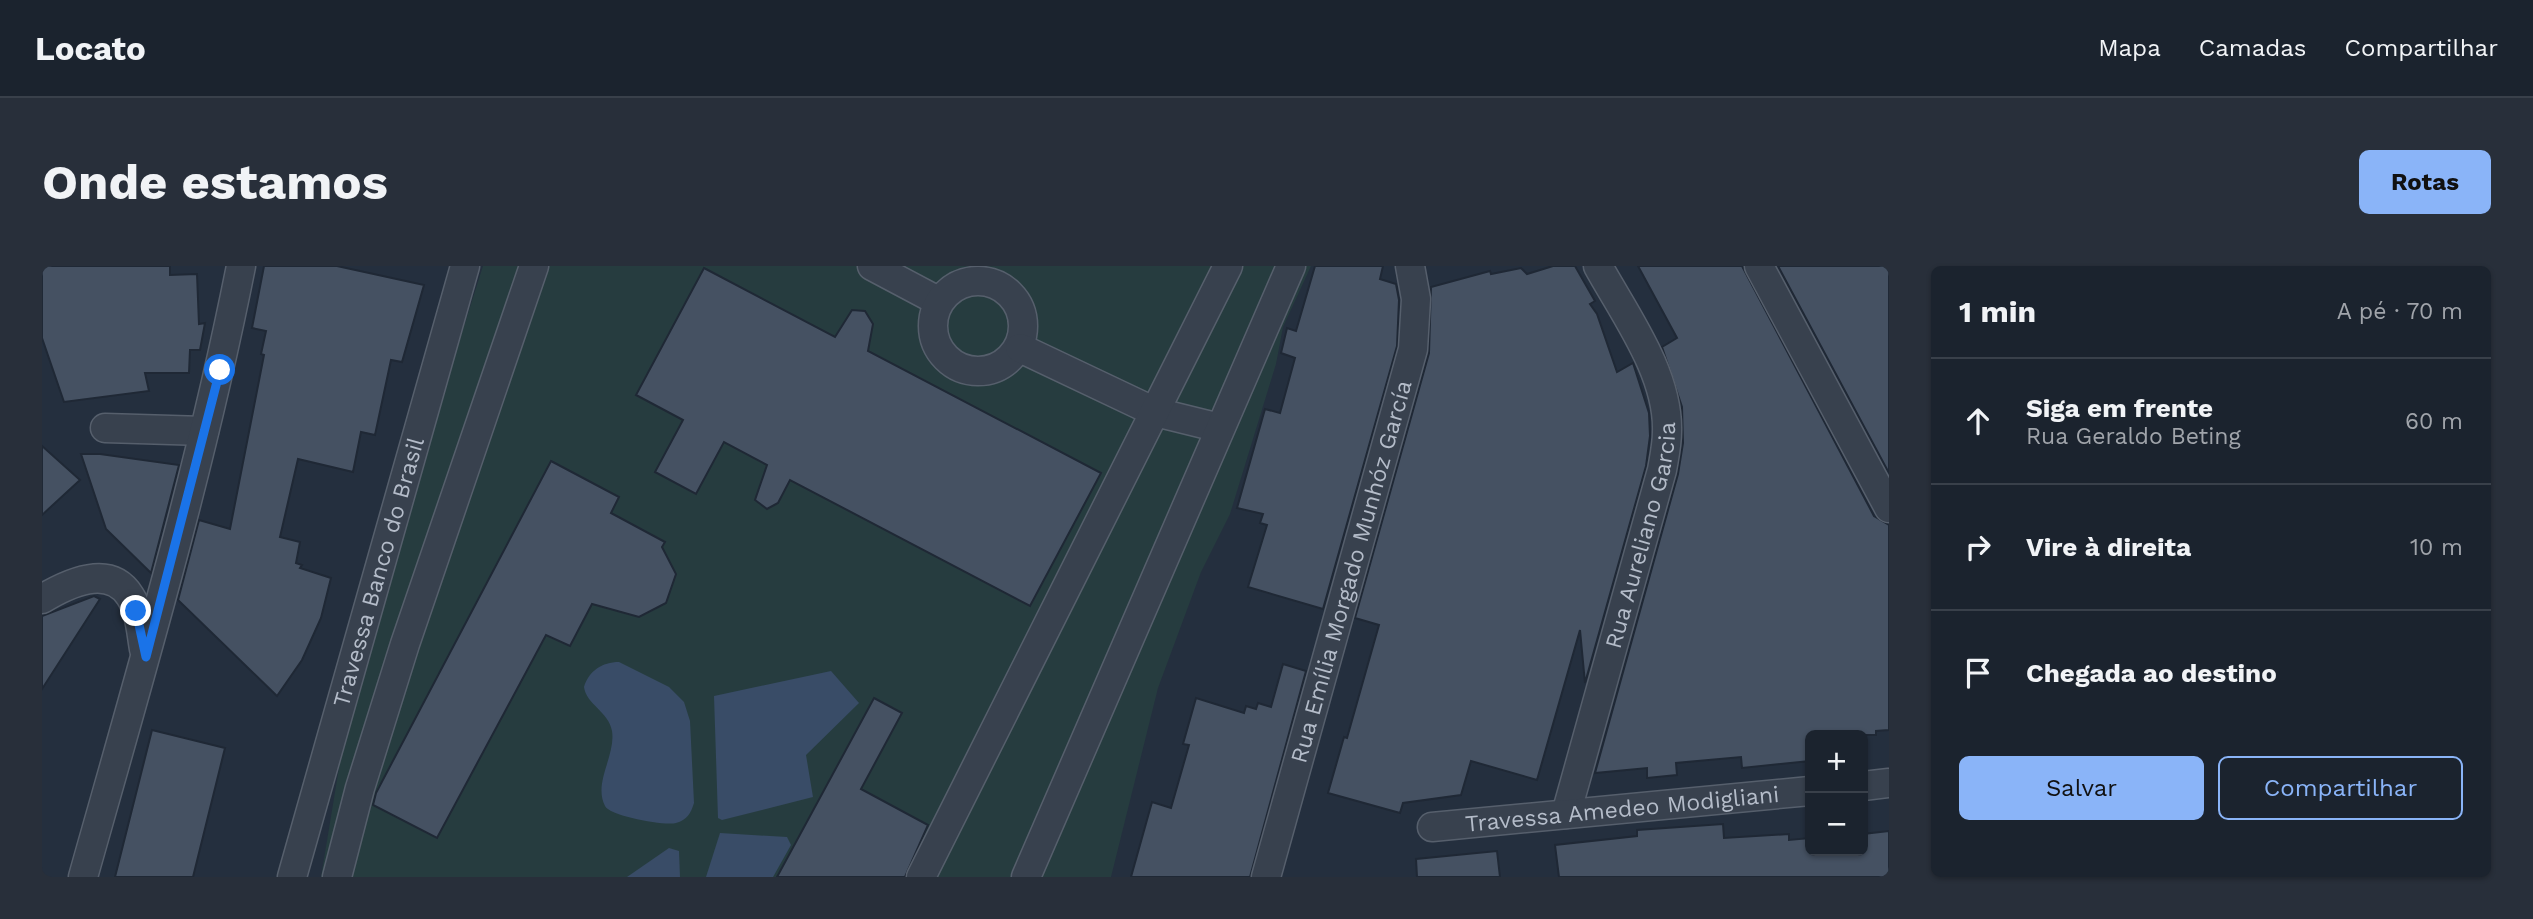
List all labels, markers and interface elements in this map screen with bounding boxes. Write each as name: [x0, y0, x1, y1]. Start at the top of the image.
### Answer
text: Locato: [35, 29, 146, 68]
text: Mapa: [2098, 34, 2161, 62]
text: Camadas: [2199, 34, 2307, 62]
text: Compartilhar: [2345, 34, 2498, 62]
button: Rotas: [2359, 150, 2491, 214]
text: Onde estamos: [42, 153, 388, 211]
text: 1 min: [1959, 294, 2036, 329]
text: A pé · 70 m: [2337, 298, 2463, 325]
route start: [204, 354, 235, 385]
street label: Rua Emília Morgado Munhóz García: [1285, 377, 1418, 766]
text: Siga em frente: [2026, 393, 2213, 423]
icon: ahead: [1959, 402, 1997, 440]
text: 60 m: [2405, 408, 2463, 435]
street label: Rua Aureliano Garcia: [1600, 422, 1681, 652]
text: Rua Geraldo Beting: [2026, 423, 2241, 450]
street label: Travessa Banco do Brasil: [328, 434, 430, 710]
icon: right: [1959, 528, 1997, 566]
text: Vire à direita: [2026, 532, 2191, 562]
text: 10 m: [2410, 534, 2463, 561]
route end: [120, 595, 151, 626]
icon: arrive: [1959, 654, 1997, 692]
text: Chegada ao destino: [2026, 658, 2277, 688]
map controls: [1805, 730, 1868, 856]
button: +: [1805, 730, 1868, 793]
button: Salvar: [1959, 756, 2204, 820]
button: Compartilhar: [2218, 756, 2463, 820]
street label: Travessa Amedeo Modigliani: [1464, 781, 1780, 838]
button: −: [1805, 793, 1868, 856]

